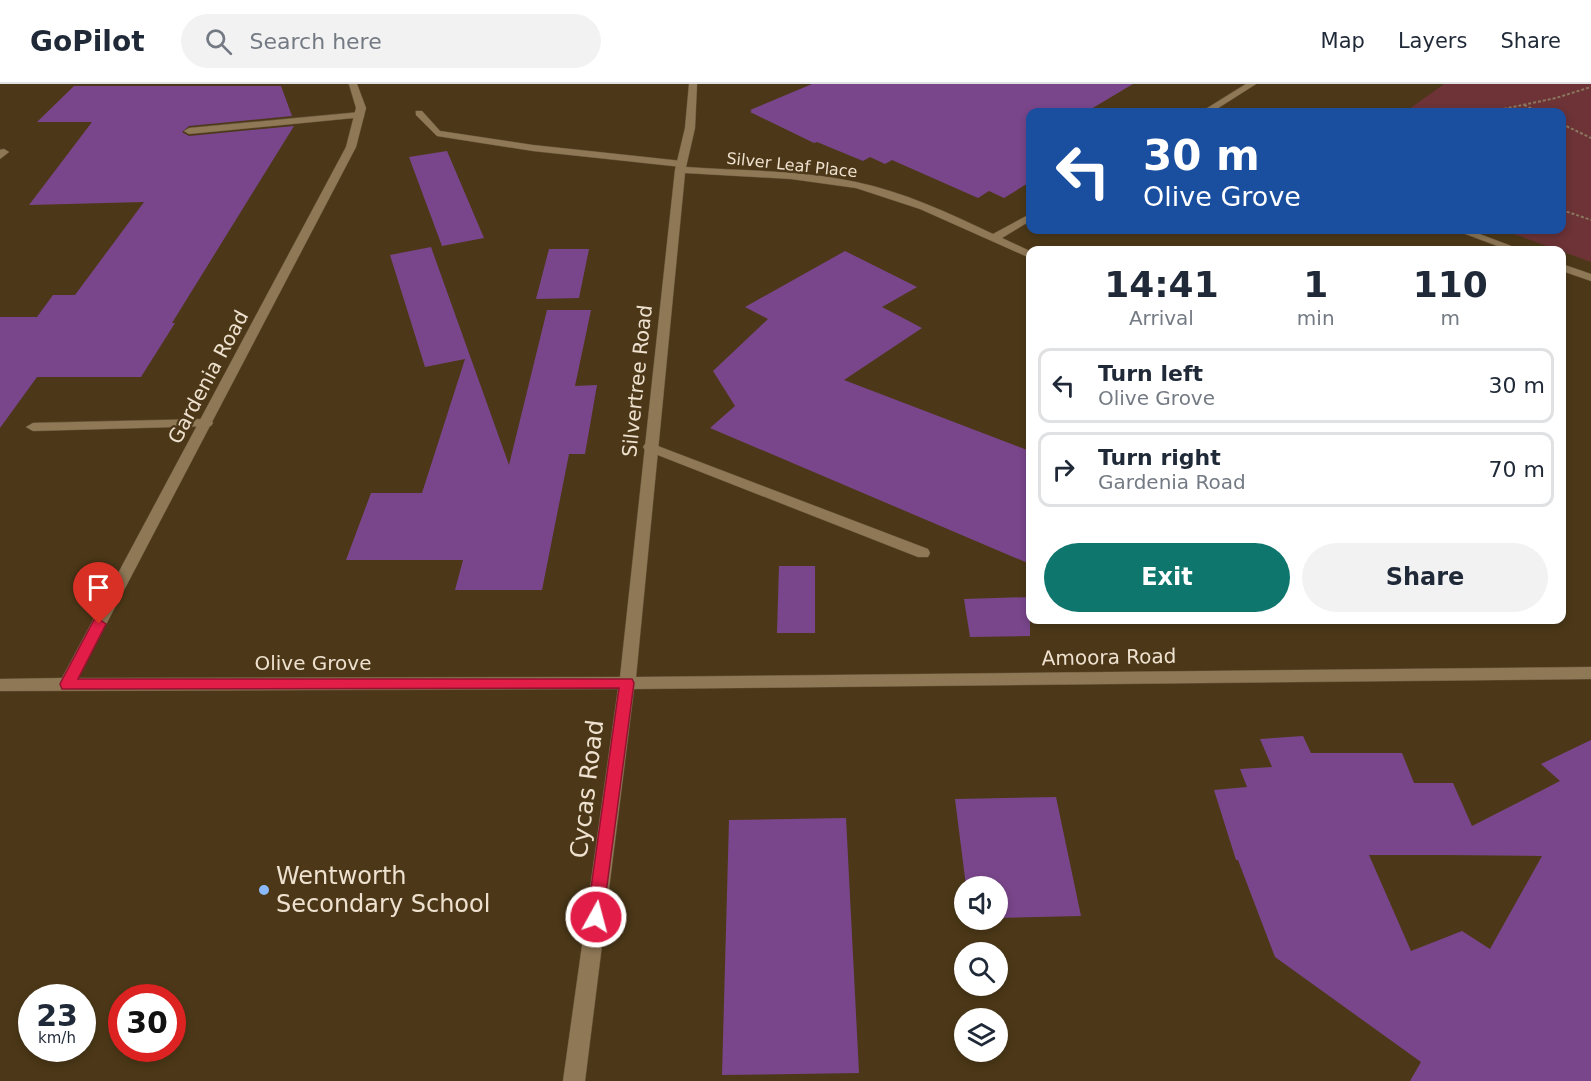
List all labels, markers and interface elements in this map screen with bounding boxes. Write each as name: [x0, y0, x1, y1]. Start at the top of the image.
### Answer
search box: [181, 14, 601, 68]
text: GoPilot: [30, 25, 145, 58]
icon: search: [202, 25, 235, 58]
text: Search here: [250, 29, 382, 54]
text: Map: [1321, 29, 1365, 53]
text: Layers: [1398, 29, 1467, 53]
text: Share: [1500, 29, 1561, 53]
text: 30 m: [1143, 131, 1260, 180]
icon: left: [1044, 132, 1122, 210]
street label: Silver Leaf Place: [726, 149, 858, 181]
text: Olive Grove: [1143, 181, 1301, 212]
text: 14:41: [1104, 264, 1219, 305]
text: 1: [1303, 264, 1328, 305]
text: 110: [1413, 264, 1488, 305]
street label: Silvertree Road: [617, 304, 657, 458]
street label: Gardenia Road: [163, 306, 253, 448]
text: Arrival: [1129, 306, 1194, 330]
text: min: [1297, 306, 1335, 330]
text: m: [1441, 306, 1460, 330]
text: Turn left: [1098, 361, 1203, 386]
icon: left: [1047, 369, 1080, 402]
text: 30 m: [1489, 373, 1545, 398]
text: Olive Grove: [1098, 386, 1215, 410]
text: Turn right: [1098, 445, 1221, 470]
icon: right: [1047, 453, 1080, 486]
text: 70 m: [1489, 457, 1545, 482]
text: Gardenia Road: [1098, 470, 1246, 494]
button: Exit: [1044, 543, 1290, 612]
button: Share: [1302, 543, 1548, 612]
pin: [73, 562, 124, 624]
icon: arrive: [82, 571, 115, 604]
street label: Amoora Road: [1041, 644, 1177, 670]
street label: Olive Grove: [254, 651, 372, 675]
street label: Cycas Road: [565, 718, 609, 860]
place label: Wentworth Secondary School: [276, 862, 490, 918]
map controls: [954, 876, 1008, 1062]
button: sound: [954, 876, 1008, 930]
marker: Wentworth Secondary School: [257, 883, 271, 897]
position arrow: [564, 885, 628, 949]
button: search: [954, 942, 1008, 996]
speed limit sign: 30: [108, 984, 186, 1062]
text: 23: [36, 998, 78, 1033]
button: layers: [954, 1008, 1008, 1062]
text: km/h: [38, 1029, 76, 1047]

